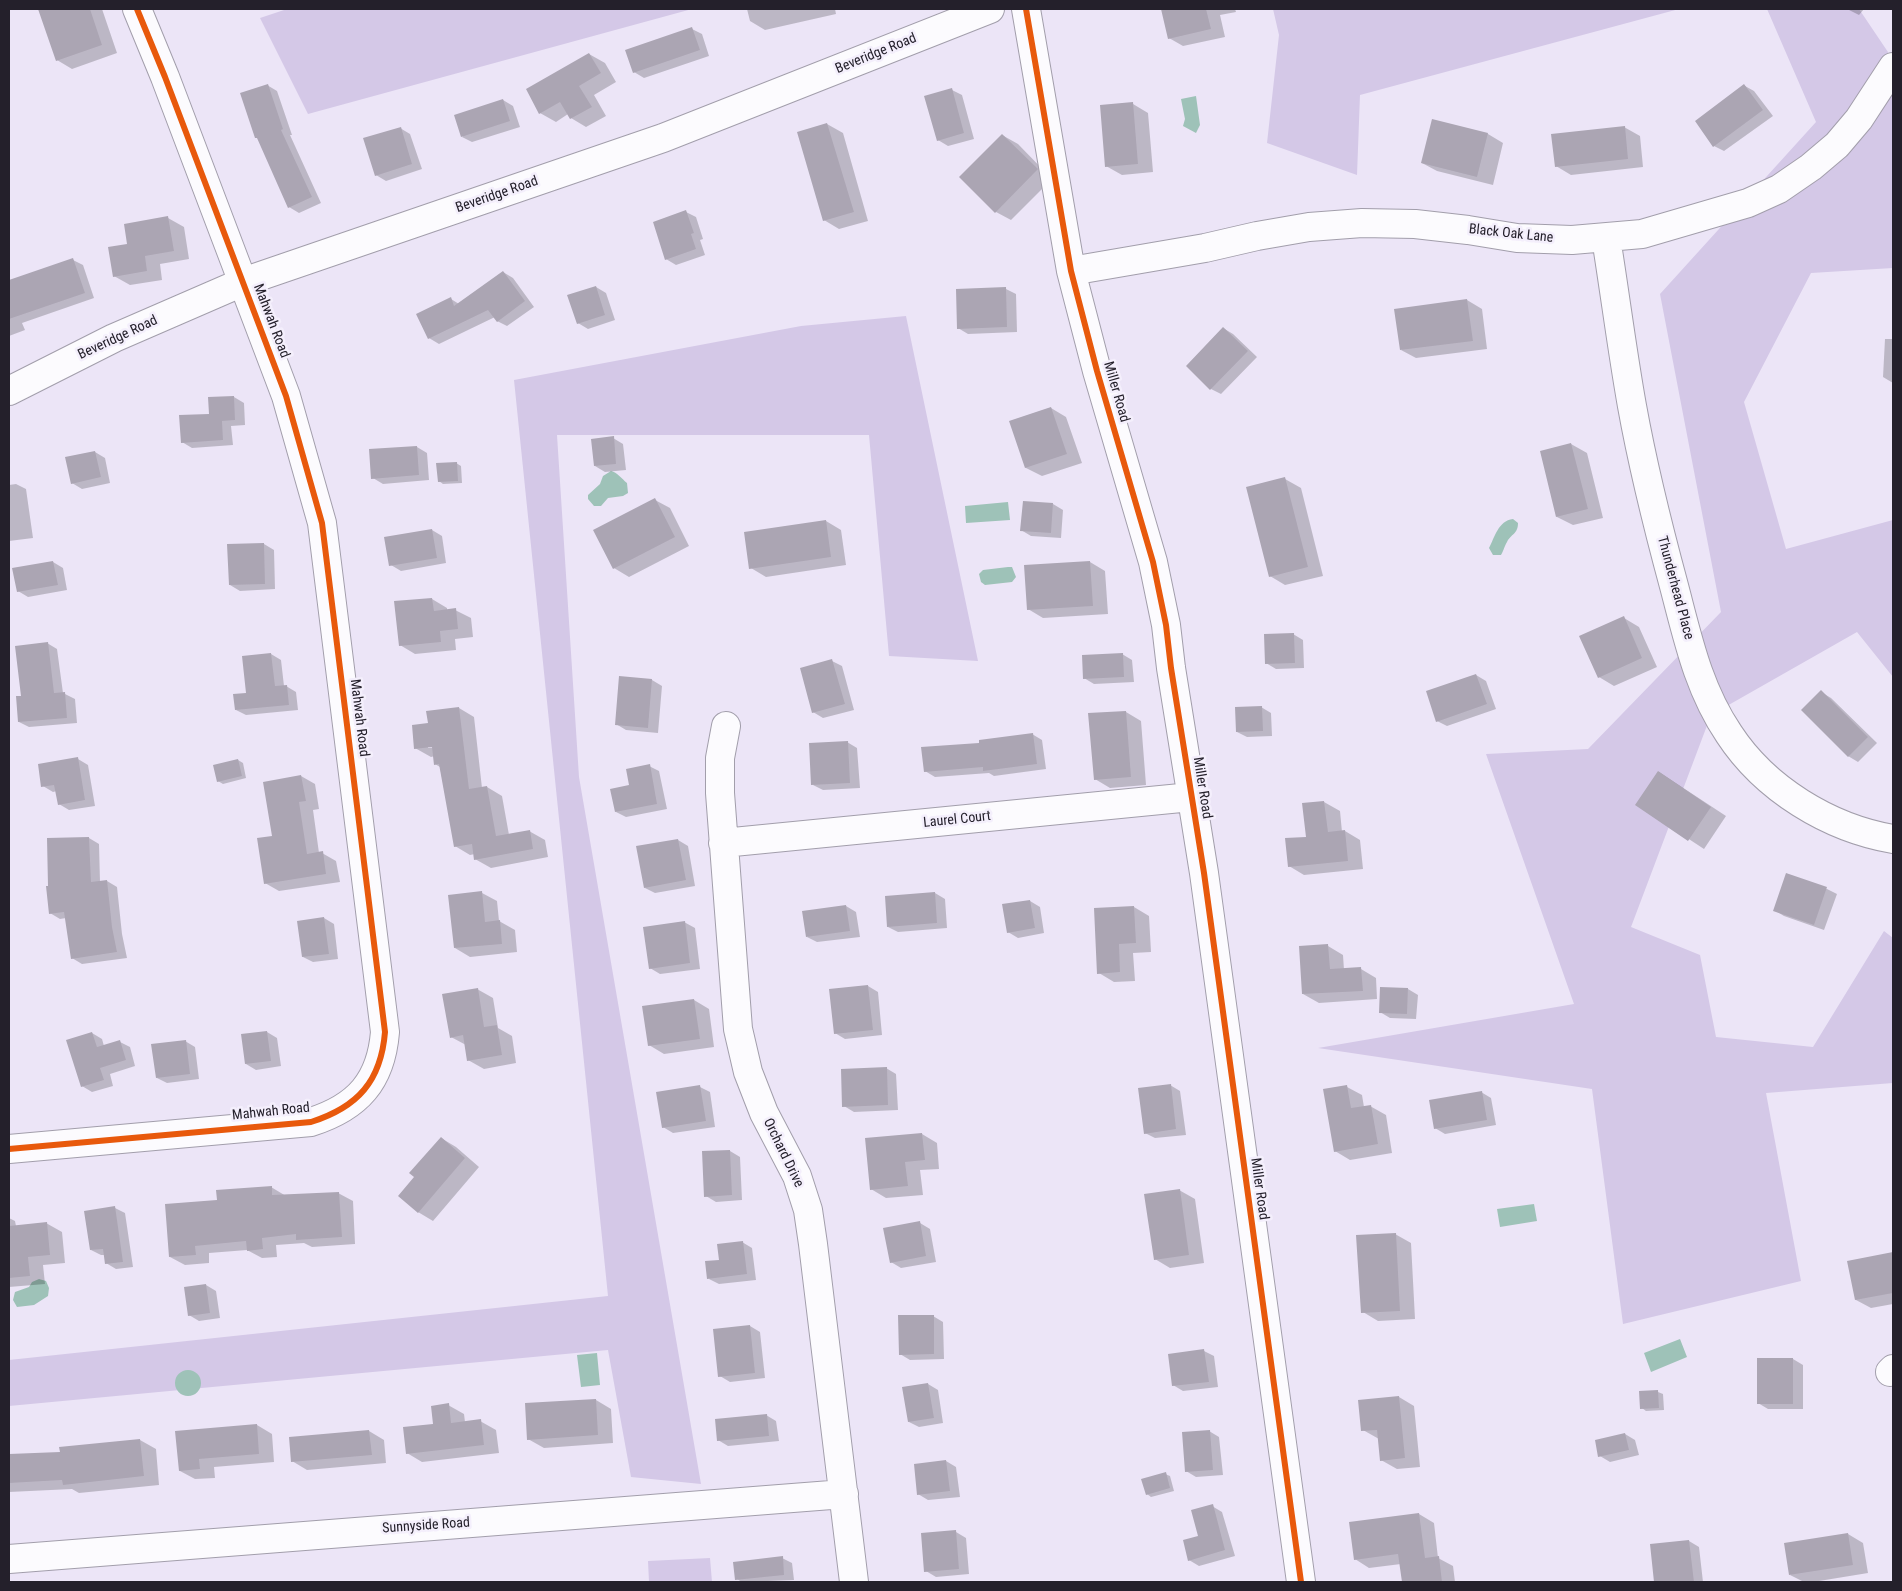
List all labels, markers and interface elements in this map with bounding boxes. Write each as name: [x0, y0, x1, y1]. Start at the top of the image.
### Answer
street label: Beveridge Road: [833, 30, 919, 78]
street label: Beveridge Road: [454, 173, 540, 217]
street label: Black Oak Lane: [1468, 221, 1554, 247]
street label: Mahwah Road: [249, 282, 293, 360]
street label: Beveridge Road: [76, 312, 160, 364]
street label: Miller Road: [1099, 360, 1133, 424]
street label: Thunderhead Place: [1653, 535, 1697, 641]
street label: Mahwah Road: [346, 678, 372, 758]
street label: Miller Road: [1189, 756, 1215, 820]
street label: Laurel Court: [922, 808, 992, 832]
street label: Mahwah Road: [231, 1100, 311, 1124]
street label: Orchard Drive: [759, 1116, 807, 1190]
street label: Miller Road: [1246, 1157, 1272, 1221]
street label: Sunnyside Road: [382, 1515, 470, 1537]

